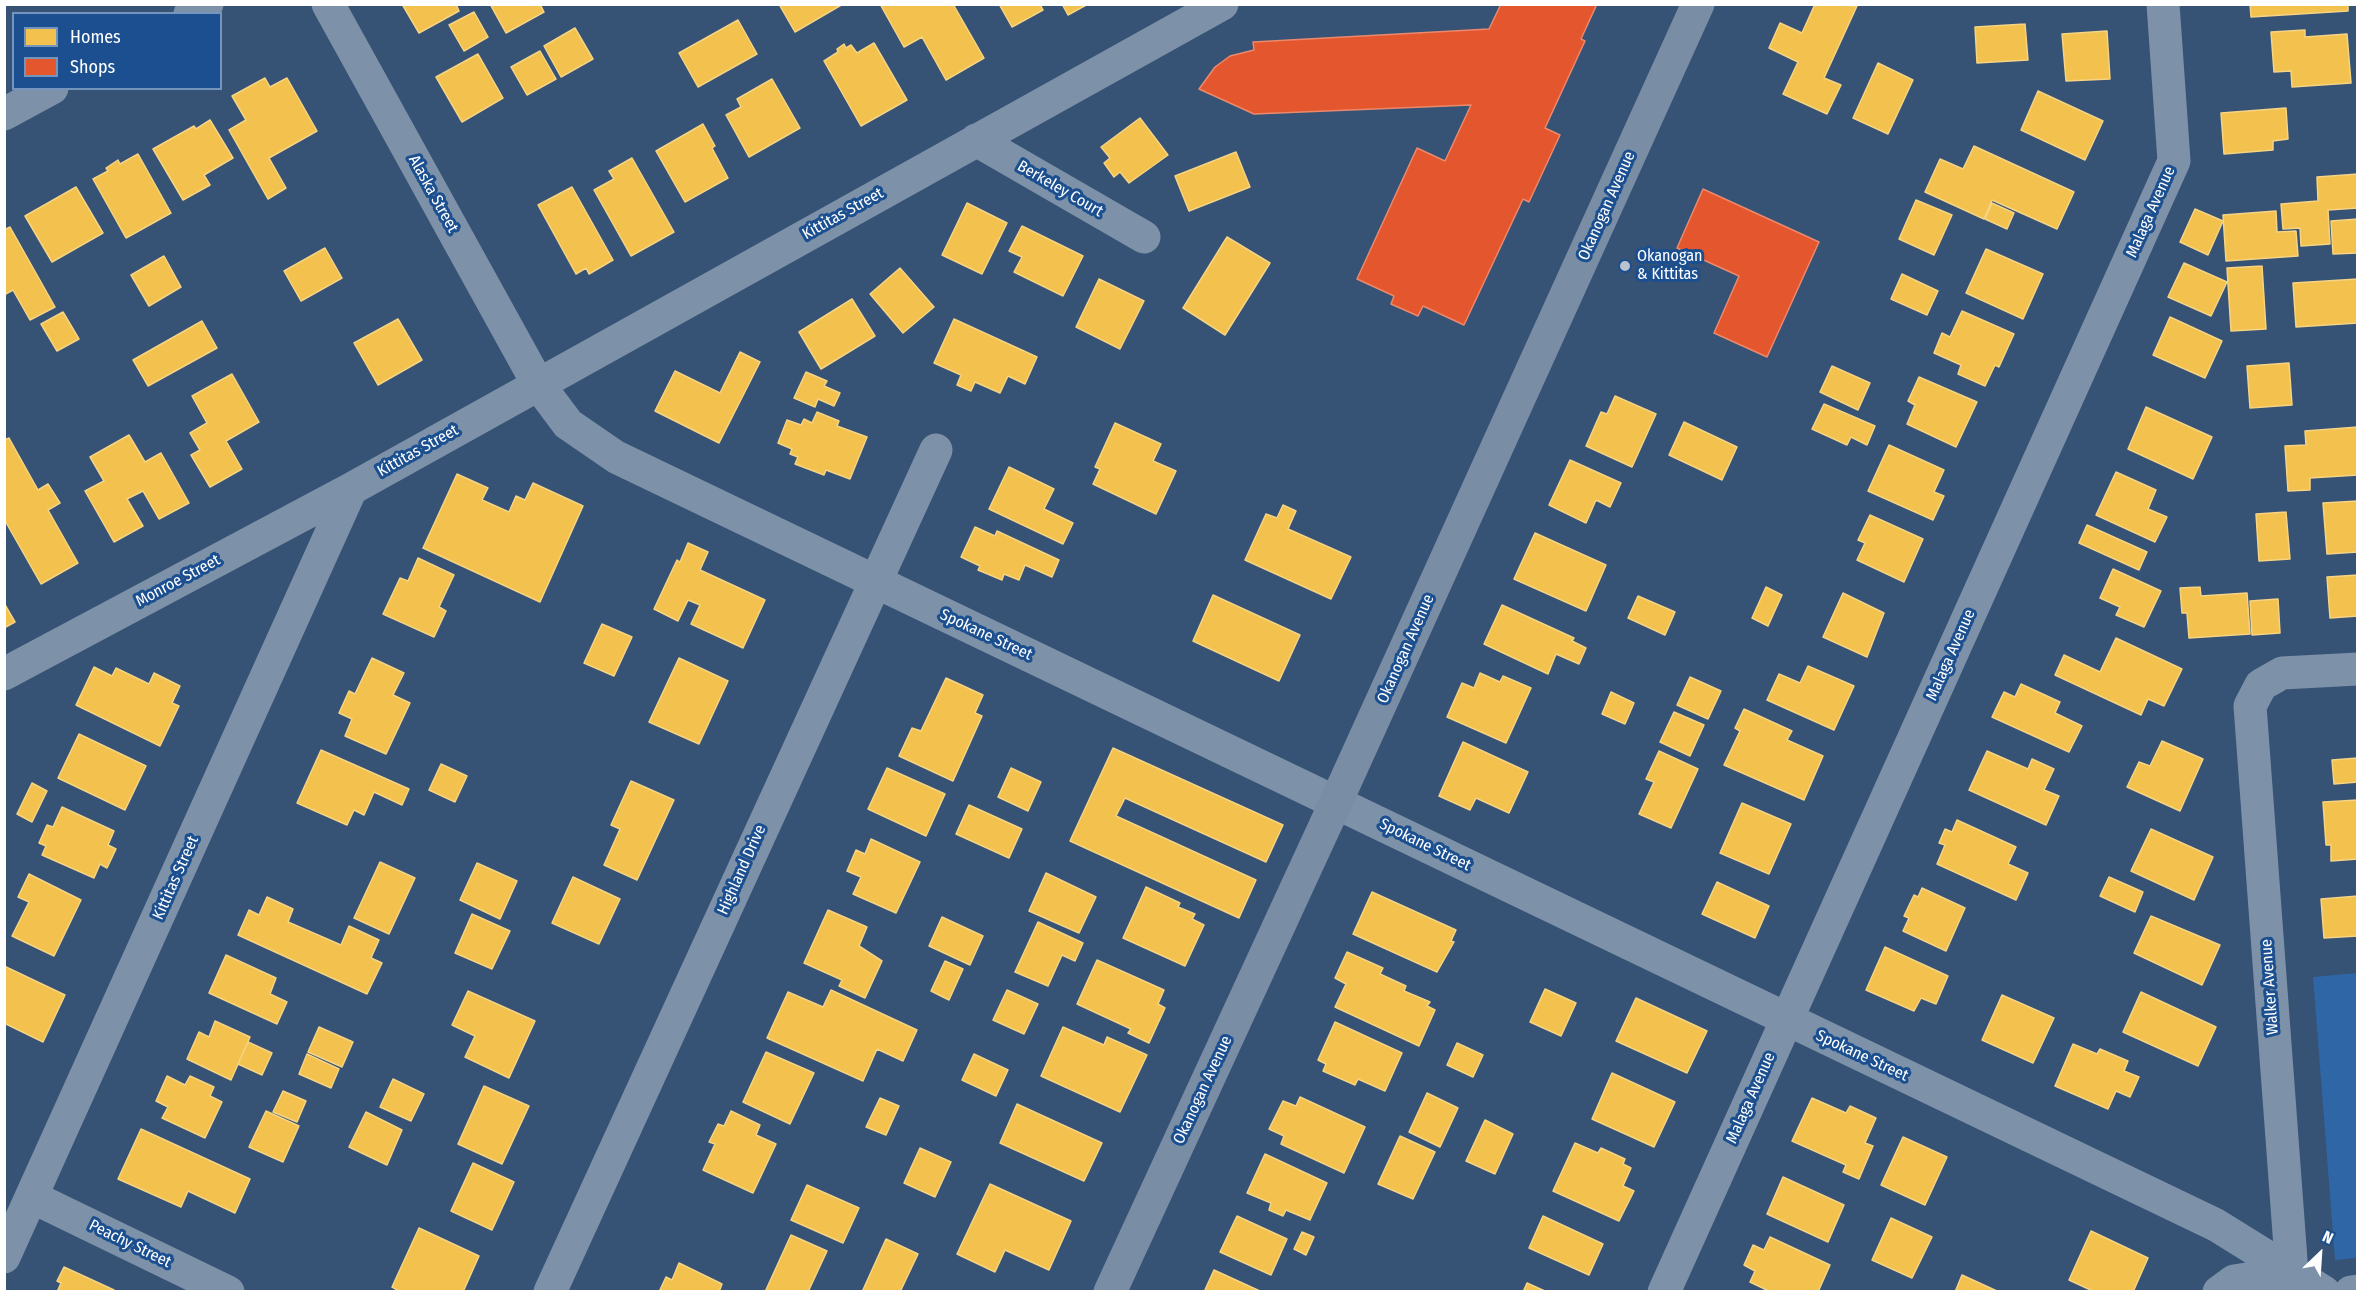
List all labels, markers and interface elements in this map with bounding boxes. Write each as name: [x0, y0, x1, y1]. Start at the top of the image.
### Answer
legend: [12, 12, 222, 90]
text: Homes: [70, 26, 121, 48]
text: Shops: [70, 56, 115, 78]
street label: Okanogan Avenue: [1574, 149, 1640, 263]
street label: Alaska Street: [404, 152, 462, 236]
street label: Berkeley Court: [1014, 157, 1106, 221]
street label: Malaga Avenue: [2122, 163, 2180, 261]
street label: Kittitas Street: [799, 184, 887, 244]
place label: Okanogan & Kittitas: [1637, 247, 1702, 285]
marker: Okanogan & Kittitas: [1618, 259, 1632, 273]
street label: Kittitas Street: [374, 421, 462, 481]
street label: Monroe Street: [133, 551, 223, 611]
street label: Okanogan Avenue: [1373, 592, 1439, 706]
street label: Spokane Street: [937, 605, 1035, 665]
street label: Malaga Avenue: [1922, 606, 1980, 704]
street label: Spokane Street: [1376, 815, 1474, 875]
street label: Highland Drive: [714, 822, 770, 918]
street label: Kittitas Street: [149, 833, 203, 923]
street label: Walker Avenue: [2257, 938, 2283, 1036]
street label: Spokane Street: [1813, 1026, 1911, 1086]
street label: Okanogan Avenue: [1170, 1033, 1236, 1147]
street label: Malaga Avenue: [1722, 1049, 1780, 1147]
street label: Peachy Street: [86, 1216, 174, 1272]
north arrow: [2290, 1224, 2350, 1284]
text: N: [2319, 1227, 2336, 1248]

